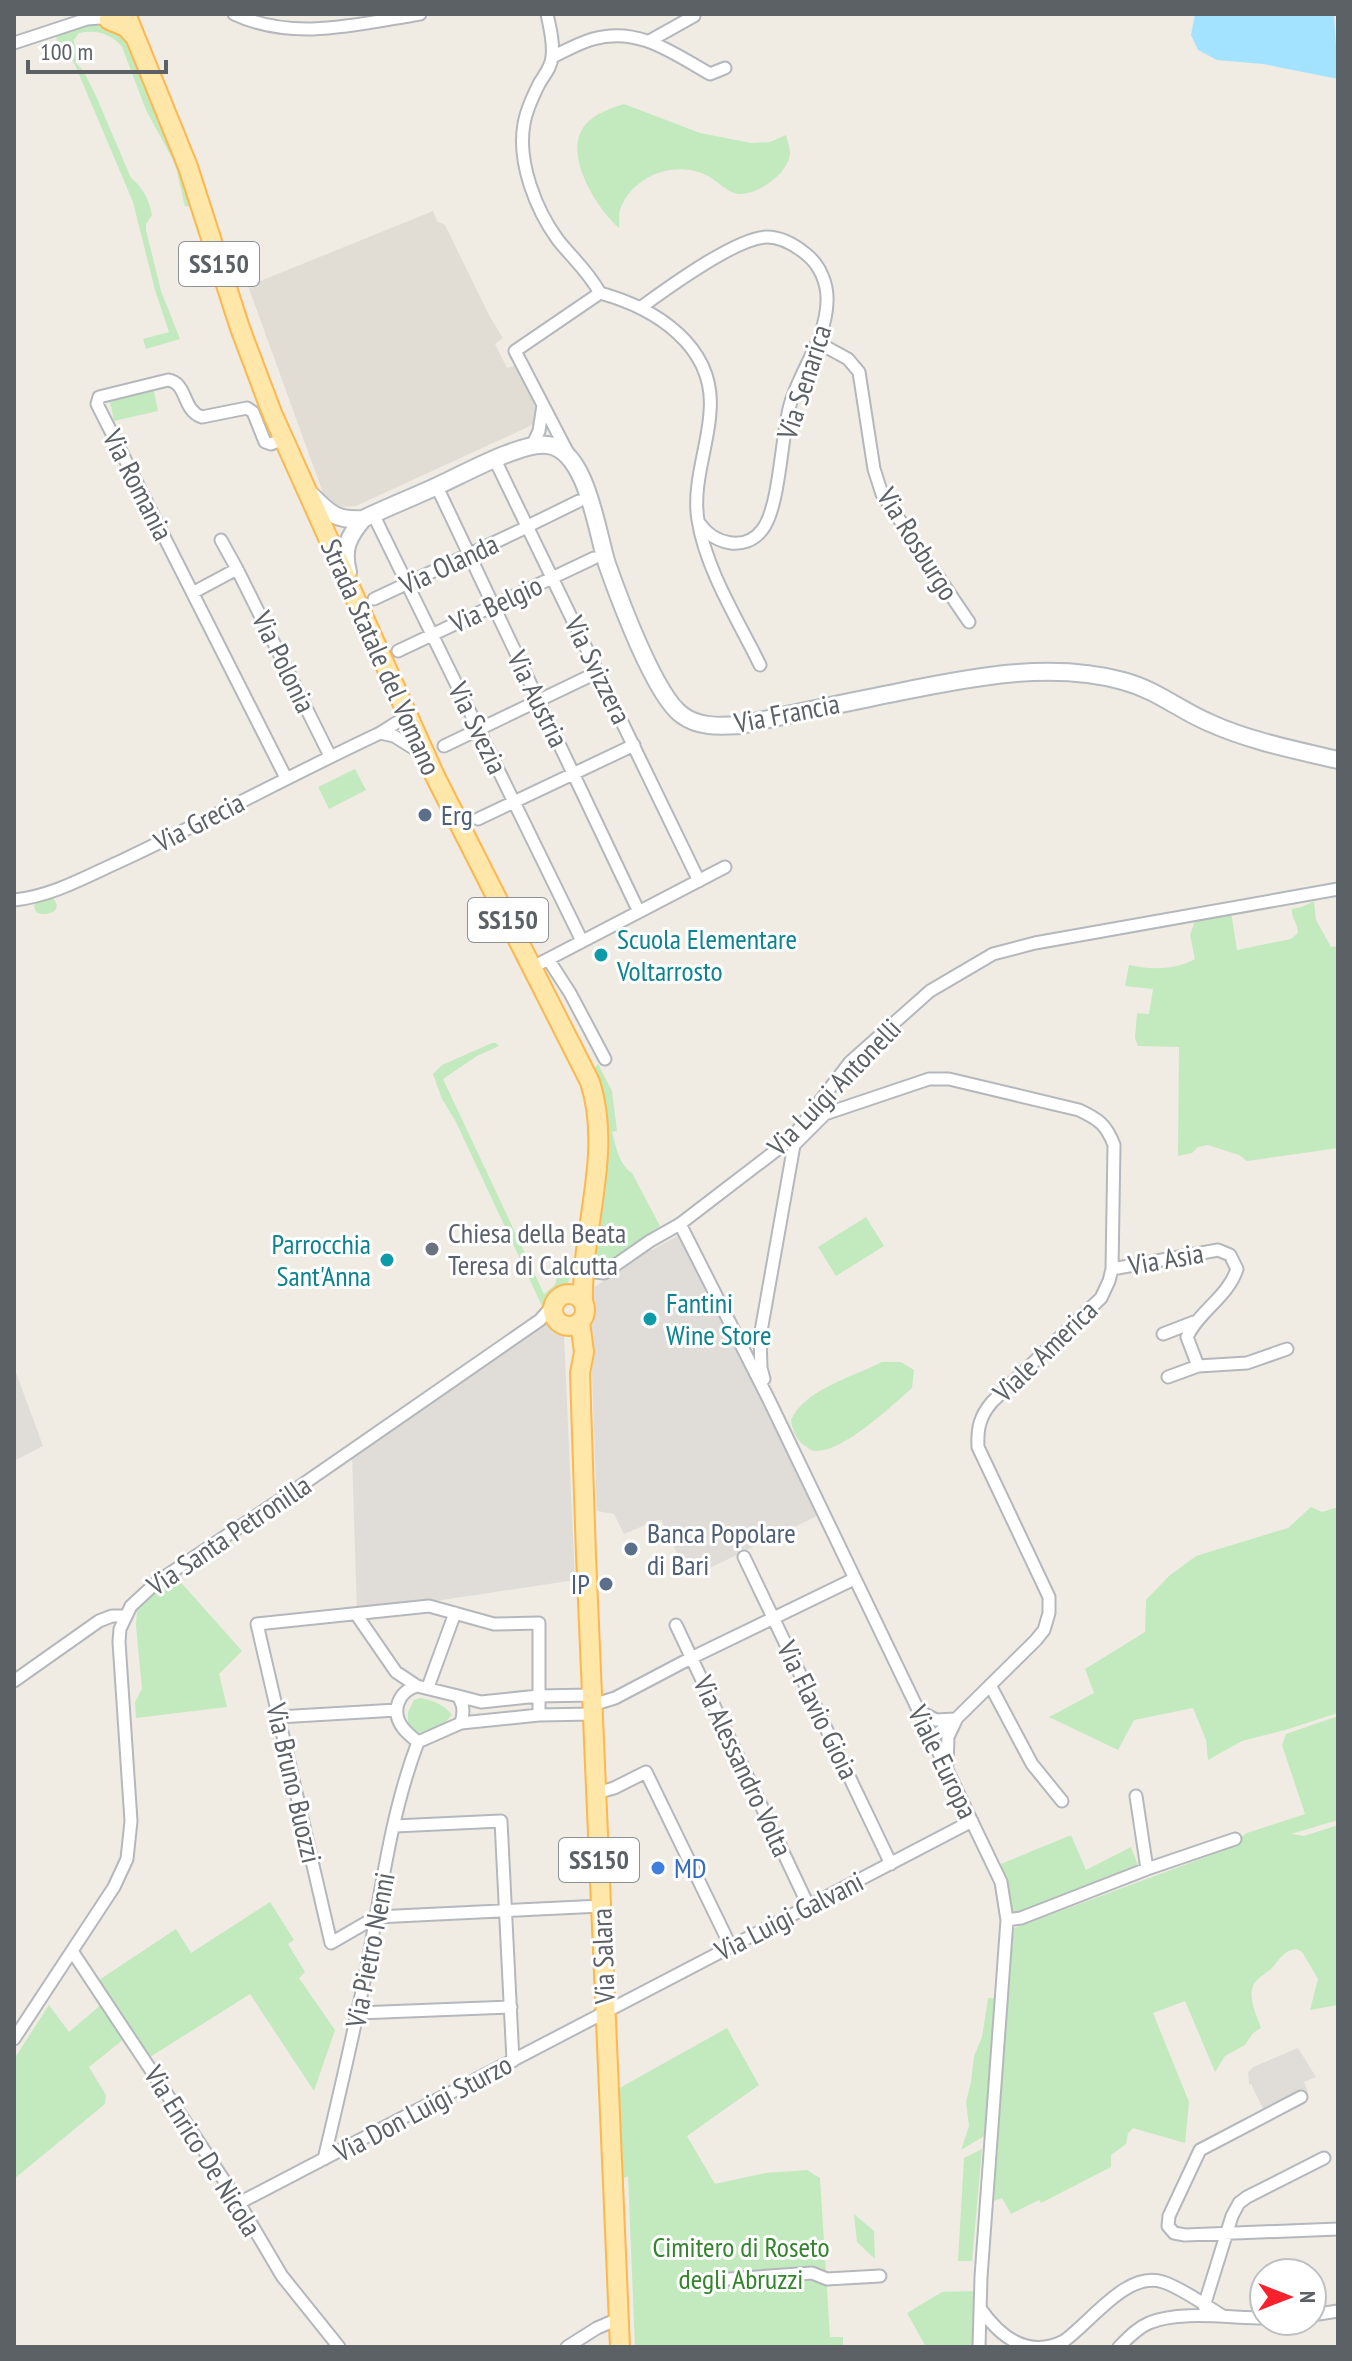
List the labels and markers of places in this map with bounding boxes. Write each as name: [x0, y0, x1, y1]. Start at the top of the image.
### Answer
place label: Erg: [441, 796, 473, 833]
marker: Erg: [416, 806, 434, 824]
place label: Scuola Elementare Voltarrosto: [616, 920, 797, 989]
marker: Scuola Elementare Voltarrosto: [592, 946, 610, 964]
place label: Chiesa della Beata Teresa di Calcutta: [448, 1214, 626, 1283]
place label: Parrocchia Sant'Anna: [271, 1225, 371, 1294]
marker: Chiesa della Beata Teresa di Calcutta: [423, 1240, 441, 1258]
marker: Parrocchia Sant'Anna: [378, 1251, 396, 1269]
place label: Fantini Wine Store: [666, 1284, 771, 1353]
marker: Fantini Wine Store: [641, 1310, 659, 1328]
place label: Banca Popolare di Bari: [647, 1514, 796, 1583]
marker: Banca Popolare di Bari: [622, 1540, 640, 1558]
place label: IP: [571, 1565, 590, 1602]
marker: IP: [597, 1575, 615, 1593]
place label: MD: [674, 1849, 707, 1886]
marker: MD: [649, 1859, 667, 1877]

